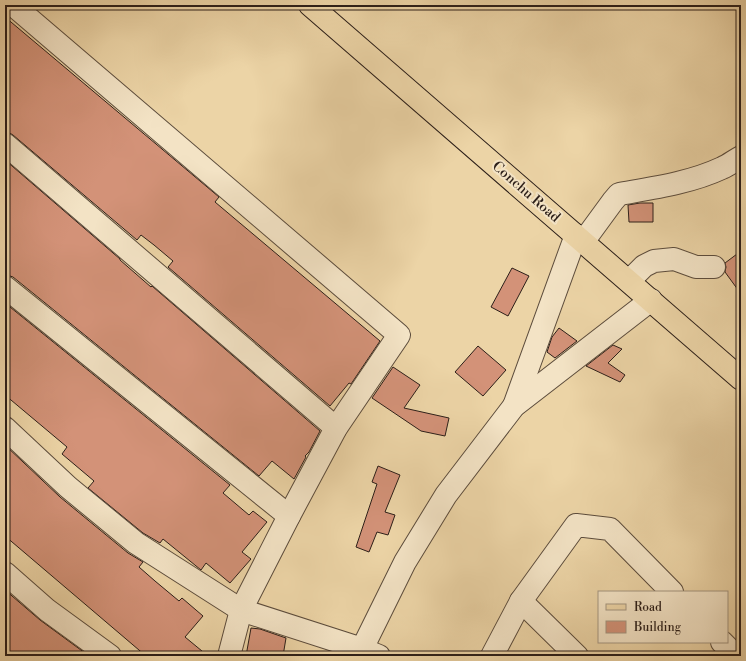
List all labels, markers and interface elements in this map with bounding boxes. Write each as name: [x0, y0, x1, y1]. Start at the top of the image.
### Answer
street label: Conchu Road: [488, 157, 564, 227]
legend: [598, 591, 728, 643]
text: Road: [634, 600, 662, 615]
text: Building: [633, 620, 682, 635]

